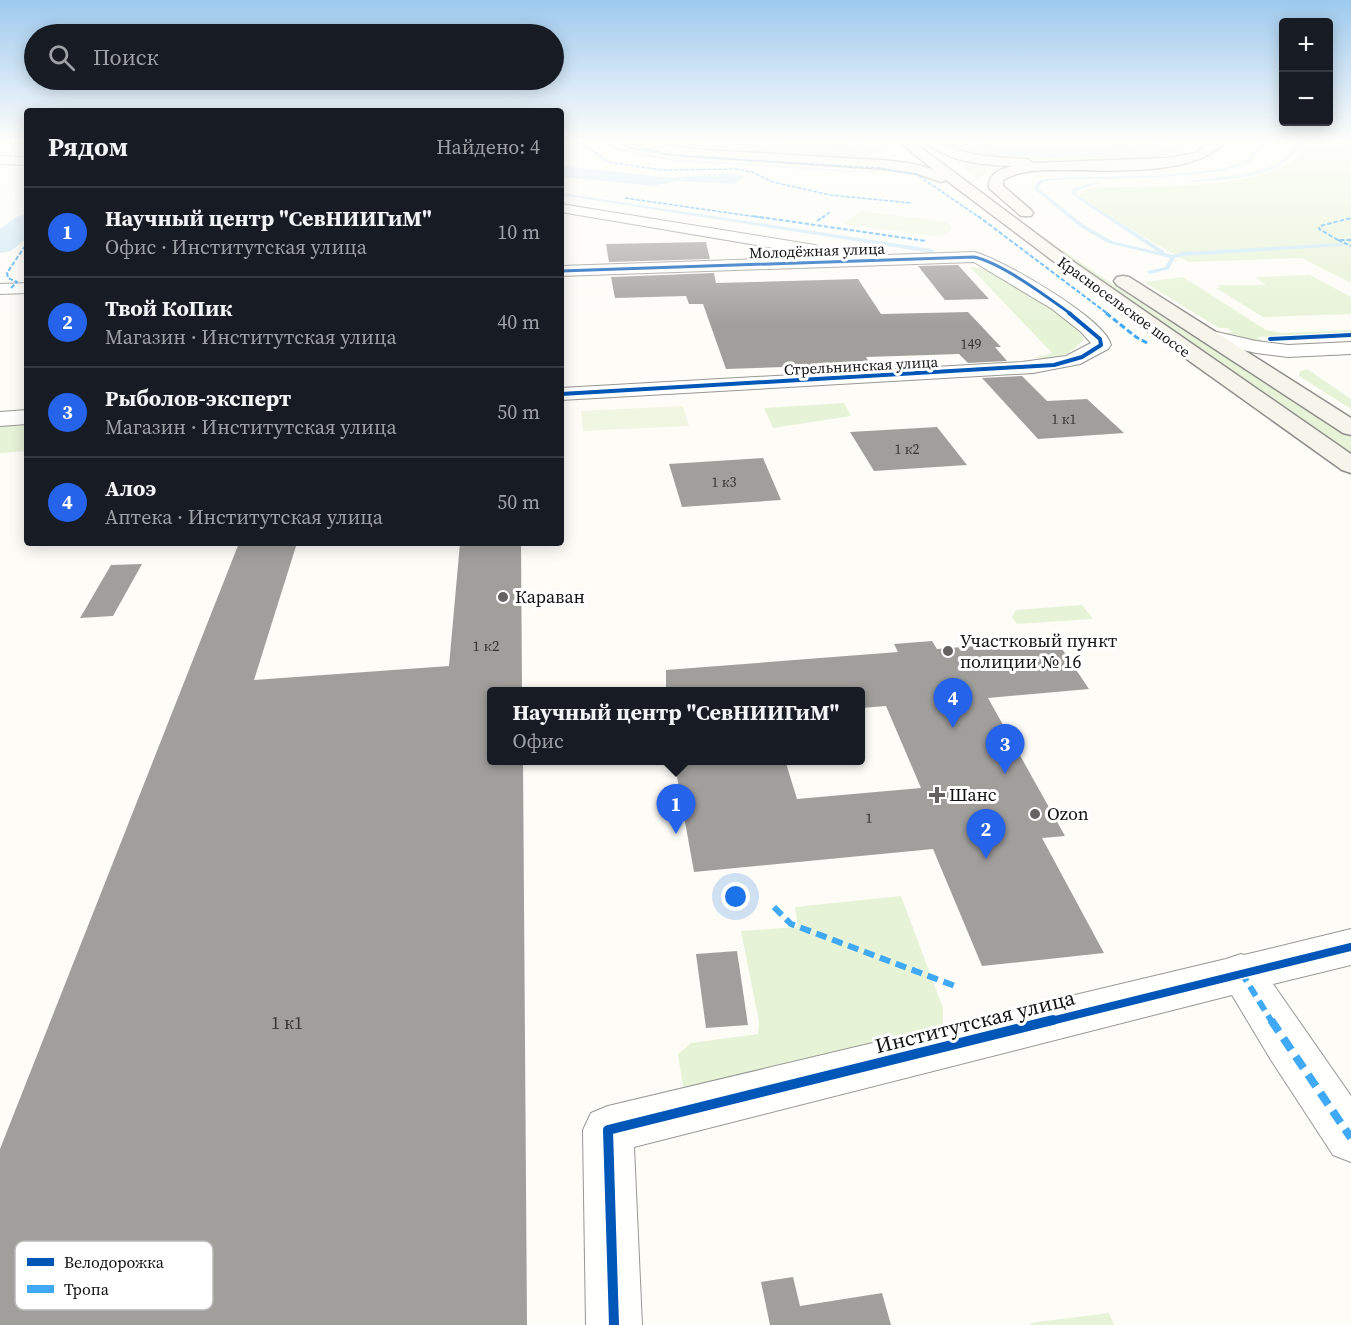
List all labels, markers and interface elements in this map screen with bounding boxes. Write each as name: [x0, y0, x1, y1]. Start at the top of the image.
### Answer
map controls: [1279, 18, 1333, 126]
button: +: [1279, 18, 1333, 72]
search box: [24, 24, 564, 90]
icon: search: [45, 41, 78, 74]
text: Поиск: [93, 42, 159, 72]
button: −: [1279, 72, 1333, 126]
text: Рядом: [48, 129, 128, 165]
text: Найдено: 4: [436, 133, 540, 161]
text: Научный центр "СевНИИГиМ": [105, 203, 432, 233]
text: 1: [62, 218, 73, 246]
text: 10 m: [497, 218, 540, 246]
text: Офис · Институтская улица: [105, 233, 367, 261]
street label: Молодёжная улица: [749, 238, 886, 263]
street label: Красносельское шоссе: [1054, 251, 1195, 362]
text: Твой КоПик: [105, 293, 232, 323]
text: 2: [62, 308, 73, 336]
text: 40 m: [497, 308, 540, 336]
text: Магазин · Институтская улица: [105, 323, 397, 351]
house number: 149: [961, 334, 982, 354]
street label: Стрельнинская улица: [783, 351, 939, 380]
text: Рыболов-эксперт: [105, 383, 291, 413]
text: 3: [62, 398, 73, 426]
text: 50 m: [497, 398, 540, 426]
house number: 1 к1: [1051, 409, 1077, 429]
text: Магазин · Институтская улица: [105, 413, 397, 441]
house number: 1 к2: [894, 439, 920, 459]
house number: 1 к3: [711, 472, 737, 492]
text: Алоэ: [105, 473, 156, 503]
text: 4: [62, 488, 73, 516]
text: 50 m: [497, 488, 540, 516]
text: Аптека · Институтская улица: [105, 503, 383, 531]
place label: Караван: [515, 584, 585, 609]
marker: Караван: [496, 590, 510, 604]
place label: Участковый пункт полиции № 16: [960, 628, 1118, 674]
house number: 1 к2: [473, 635, 499, 656]
marker: Участковый пункт полиции № 16: [941, 644, 955, 658]
pin: 4: [934, 678, 972, 728]
popup: [487, 687, 865, 765]
text: Научный центр "СевНИИГиМ": [513, 697, 839, 727]
pin: 3: [986, 724, 1024, 774]
text: Офис: [513, 727, 564, 755]
place label: Шанс: [949, 782, 997, 807]
pin: 1: [656, 784, 696, 834]
marker: Шанс: [930, 788, 944, 802]
place label: Ozon: [1047, 801, 1089, 826]
house number: 1: [865, 807, 873, 828]
marker: Ozon: [1028, 807, 1042, 821]
pin: 2: [966, 810, 1006, 859]
your location: [721, 882, 750, 911]
street label: Институтская улица: [872, 983, 1078, 1060]
house number: 1 к1: [271, 1010, 303, 1035]
legend: [15, 1241, 213, 1310]
text: Велодорожка: [64, 1251, 165, 1273]
text: Тропа: [64, 1278, 110, 1300]

